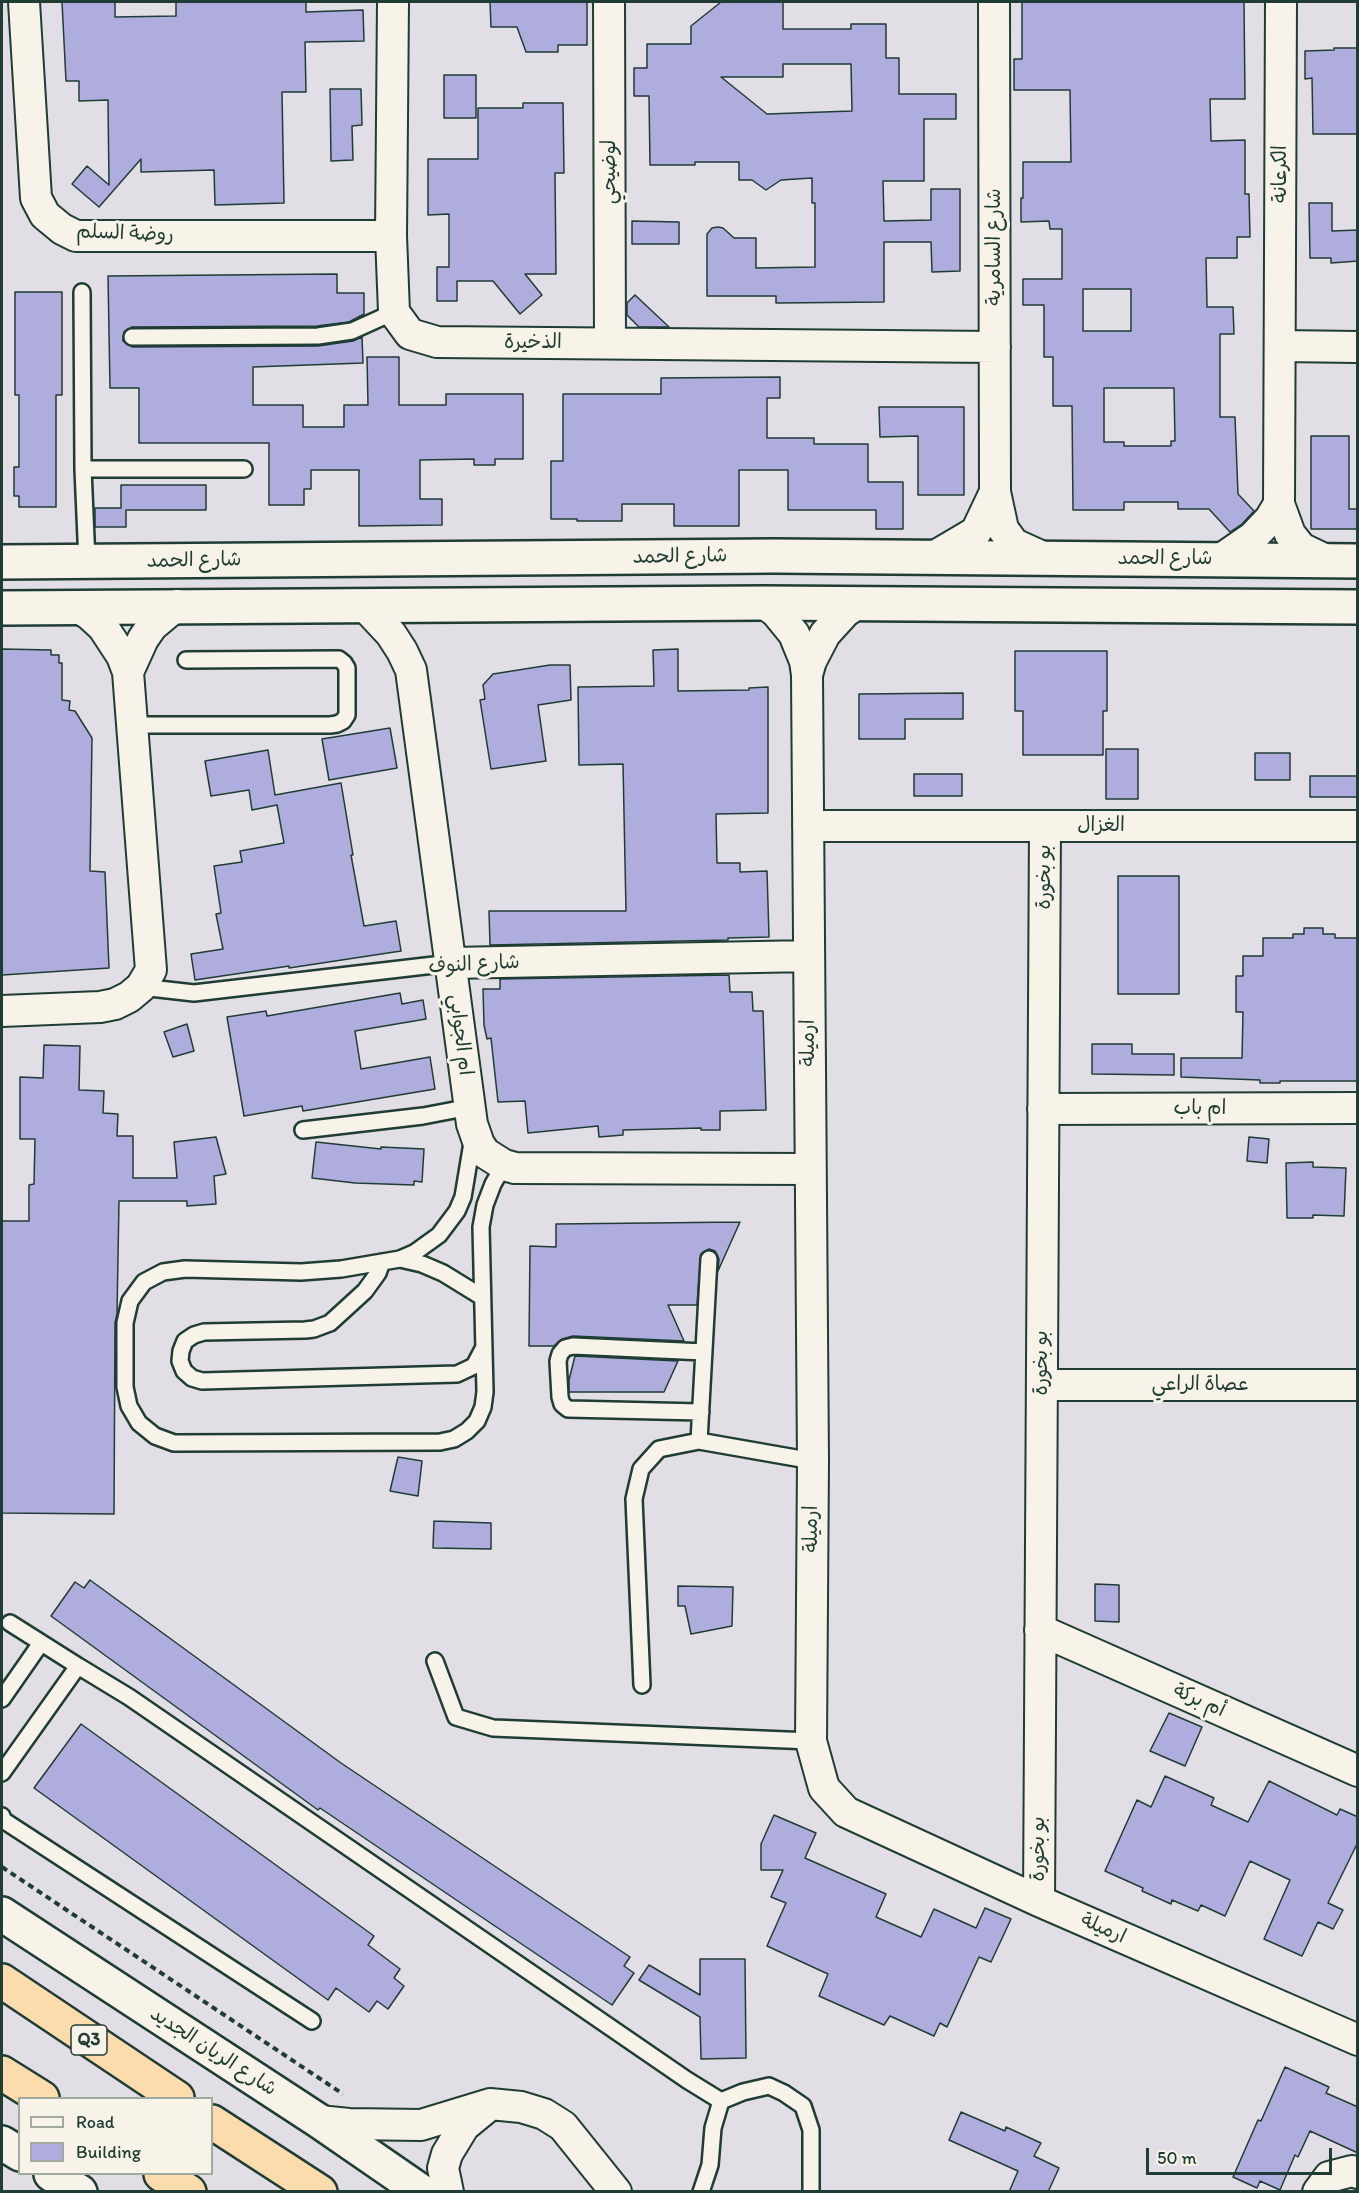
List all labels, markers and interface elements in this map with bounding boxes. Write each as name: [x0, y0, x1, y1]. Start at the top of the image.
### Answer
street label: لوضيحي: [598, 140, 622, 204]
street label: الكرعانة: [1269, 145, 1293, 203]
street label: شارع السامرية: [983, 188, 1007, 306]
street label: روضة السلم: [76, 220, 174, 248]
street label: الذخيرة: [504, 331, 562, 355]
street label: شارع الحمد: [632, 544, 728, 570]
street label: شارع الحمد: [1118, 547, 1212, 571]
street label: شارع الحمد: [146, 548, 242, 574]
street label: الغزال: [1077, 814, 1125, 838]
street label: بو بخورة: [1033, 844, 1057, 910]
street label: شارع النوف: [428, 951, 520, 979]
street label: ام الجوابي: [443, 993, 477, 1077]
street label: ارميلة: [797, 1019, 821, 1067]
street label: ام باب: [1174, 1097, 1226, 1121]
street label: بو بخورة: [1030, 1330, 1054, 1396]
street label: عصاة الراعي: [1152, 1373, 1248, 1397]
street label: ارميلة: [800, 1505, 824, 1553]
street label: أم بركة: [1169, 1679, 1229, 1723]
street label: بو بخورة: [1027, 1816, 1051, 1882]
street label: ارميلة: [1077, 1908, 1129, 1950]
street label: شارع الريان الجديد: [145, 2002, 281, 2102]
road number: Q3: [71, 2025, 107, 2055]
legend: [18, 2097, 213, 2175]
text: Road: [76, 2111, 115, 2133]
scale bar: [1149, 2136, 1335, 2174]
text: Building: [76, 2141, 141, 2163]
text: 50 m: [1157, 2147, 1197, 2169]

